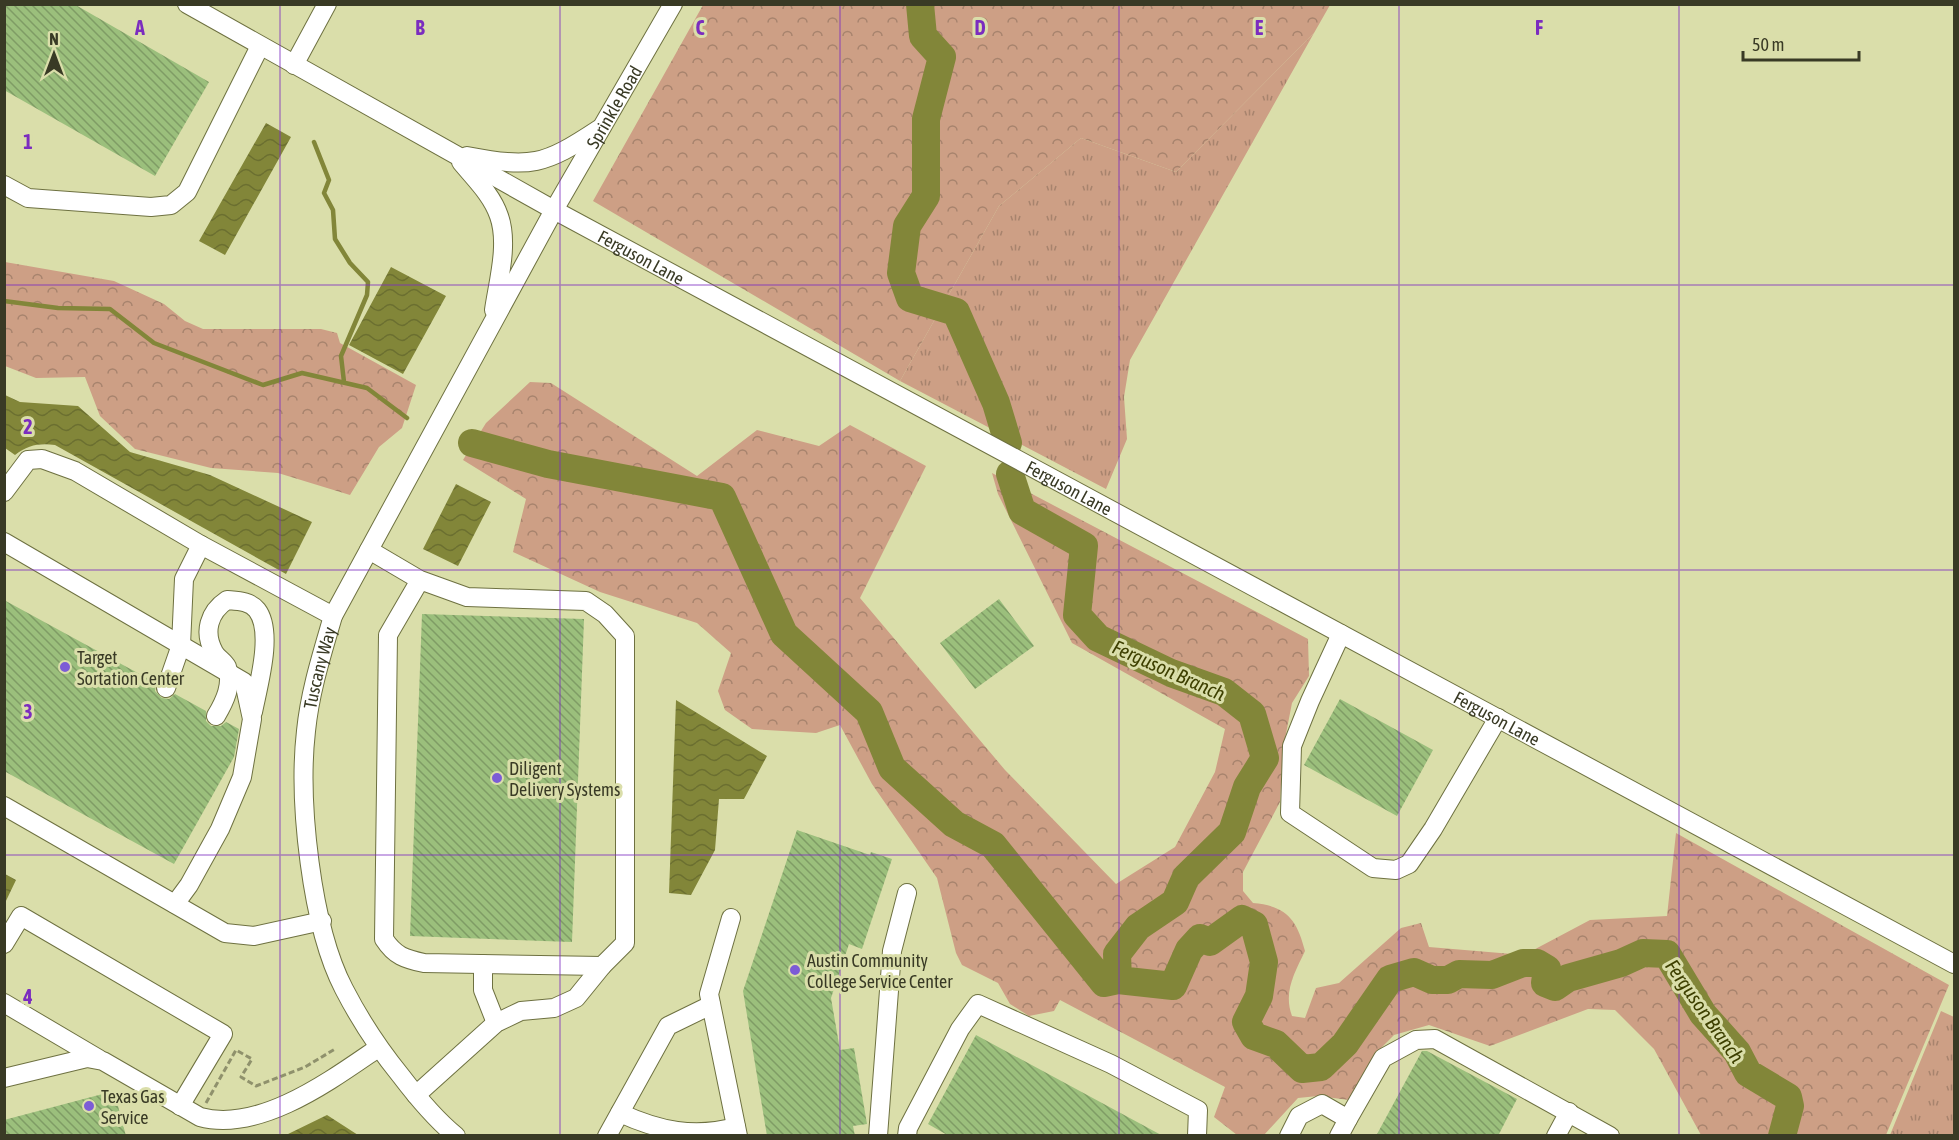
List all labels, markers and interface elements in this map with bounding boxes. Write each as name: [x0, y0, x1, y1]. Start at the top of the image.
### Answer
text: A: [134, 16, 145, 39]
text: B: [415, 16, 425, 39]
text: C: [696, 16, 705, 39]
text: D: [974, 16, 986, 39]
text: E: [1255, 16, 1264, 39]
text: F: [1535, 16, 1543, 39]
north arrow: [24, 24, 84, 84]
scale bar: [1743, 24, 1858, 62]
text: N: [49, 30, 59, 48]
text: 50 m: [1752, 34, 1784, 55]
street label: Sprinkle Road: [582, 62, 646, 152]
text: 1: [23, 130, 33, 153]
street label: Ferguson Lane: [595, 225, 688, 289]
text: 2: [23, 415, 33, 438]
street label: Ferguson Lane: [1023, 456, 1116, 519]
street label: Tuscany Way: [299, 624, 340, 710]
water label: Ferguson Branch: [1109, 635, 1229, 705]
place label: Target Sortation Center: [77, 647, 185, 689]
marker: Target Sortation Center: [58, 660, 72, 674]
street label: Ferguson Lane: [1450, 686, 1544, 750]
text: 3: [23, 700, 33, 723]
place label: Diligent Delivery Systems: [509, 758, 620, 800]
marker: Diligent Delivery Systems: [490, 771, 504, 785]
place label: Austin Community College Service Center: [807, 950, 953, 992]
water label: Ferguson Branch: [1661, 955, 1749, 1067]
marker: Austin Community College Service Center: [788, 963, 802, 977]
text: 4: [22, 985, 33, 1008]
place label: Texas Gas Service: [101, 1086, 165, 1128]
marker: Texas Gas Service: [82, 1099, 96, 1113]

